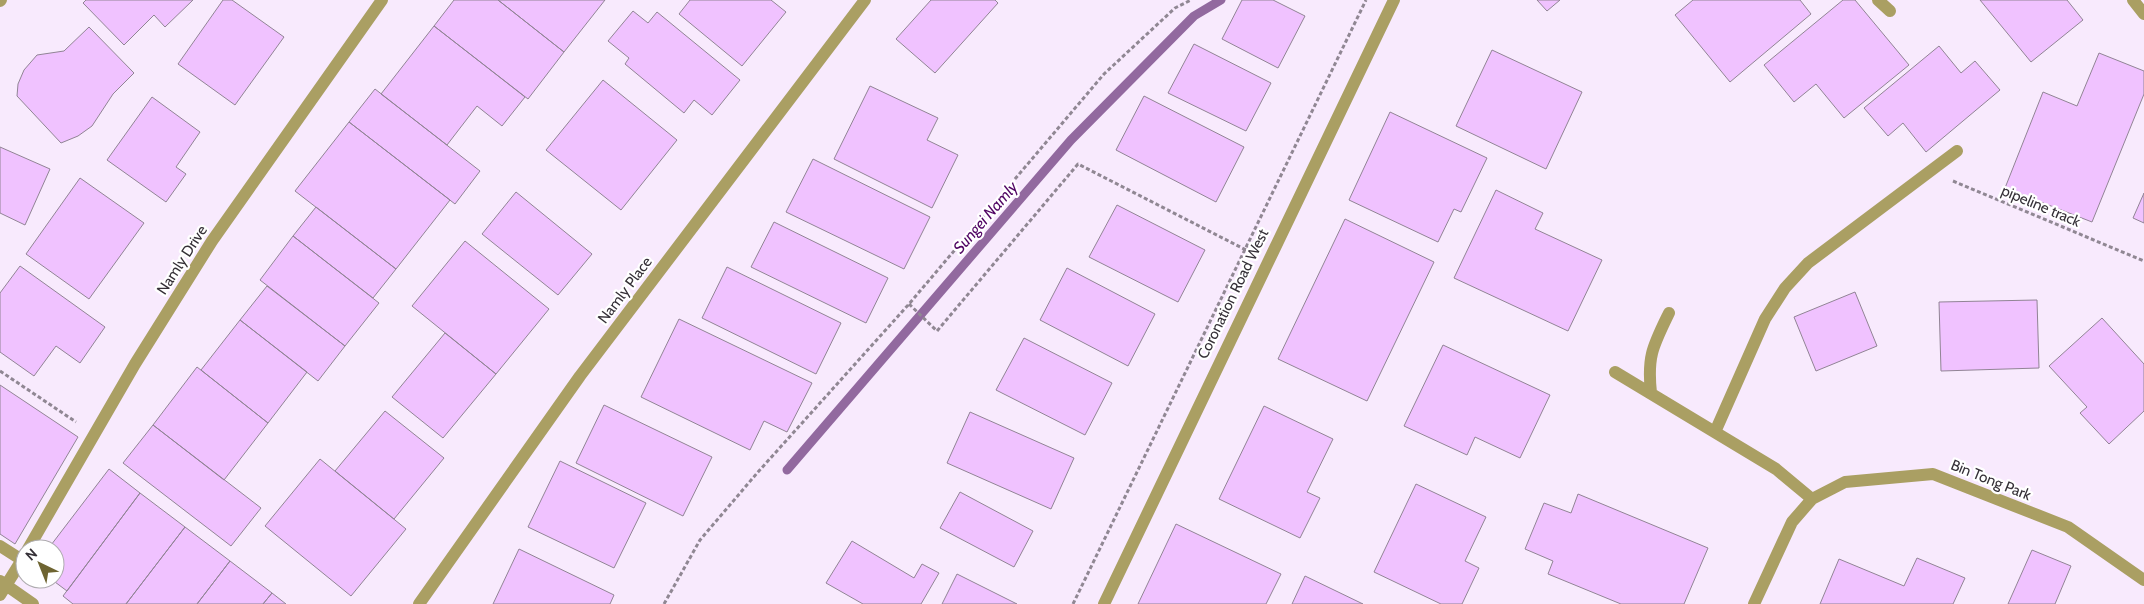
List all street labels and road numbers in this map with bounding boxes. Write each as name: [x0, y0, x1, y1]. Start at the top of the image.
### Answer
street label: pipeline track: [1999, 181, 2084, 231]
street label: Namly Drive: [153, 222, 211, 298]
street label: Coronation Road West: [1194, 226, 1272, 362]
street label: Namly Place: [594, 253, 656, 327]
street label: Bin Tong Park: [1948, 456, 2034, 504]

